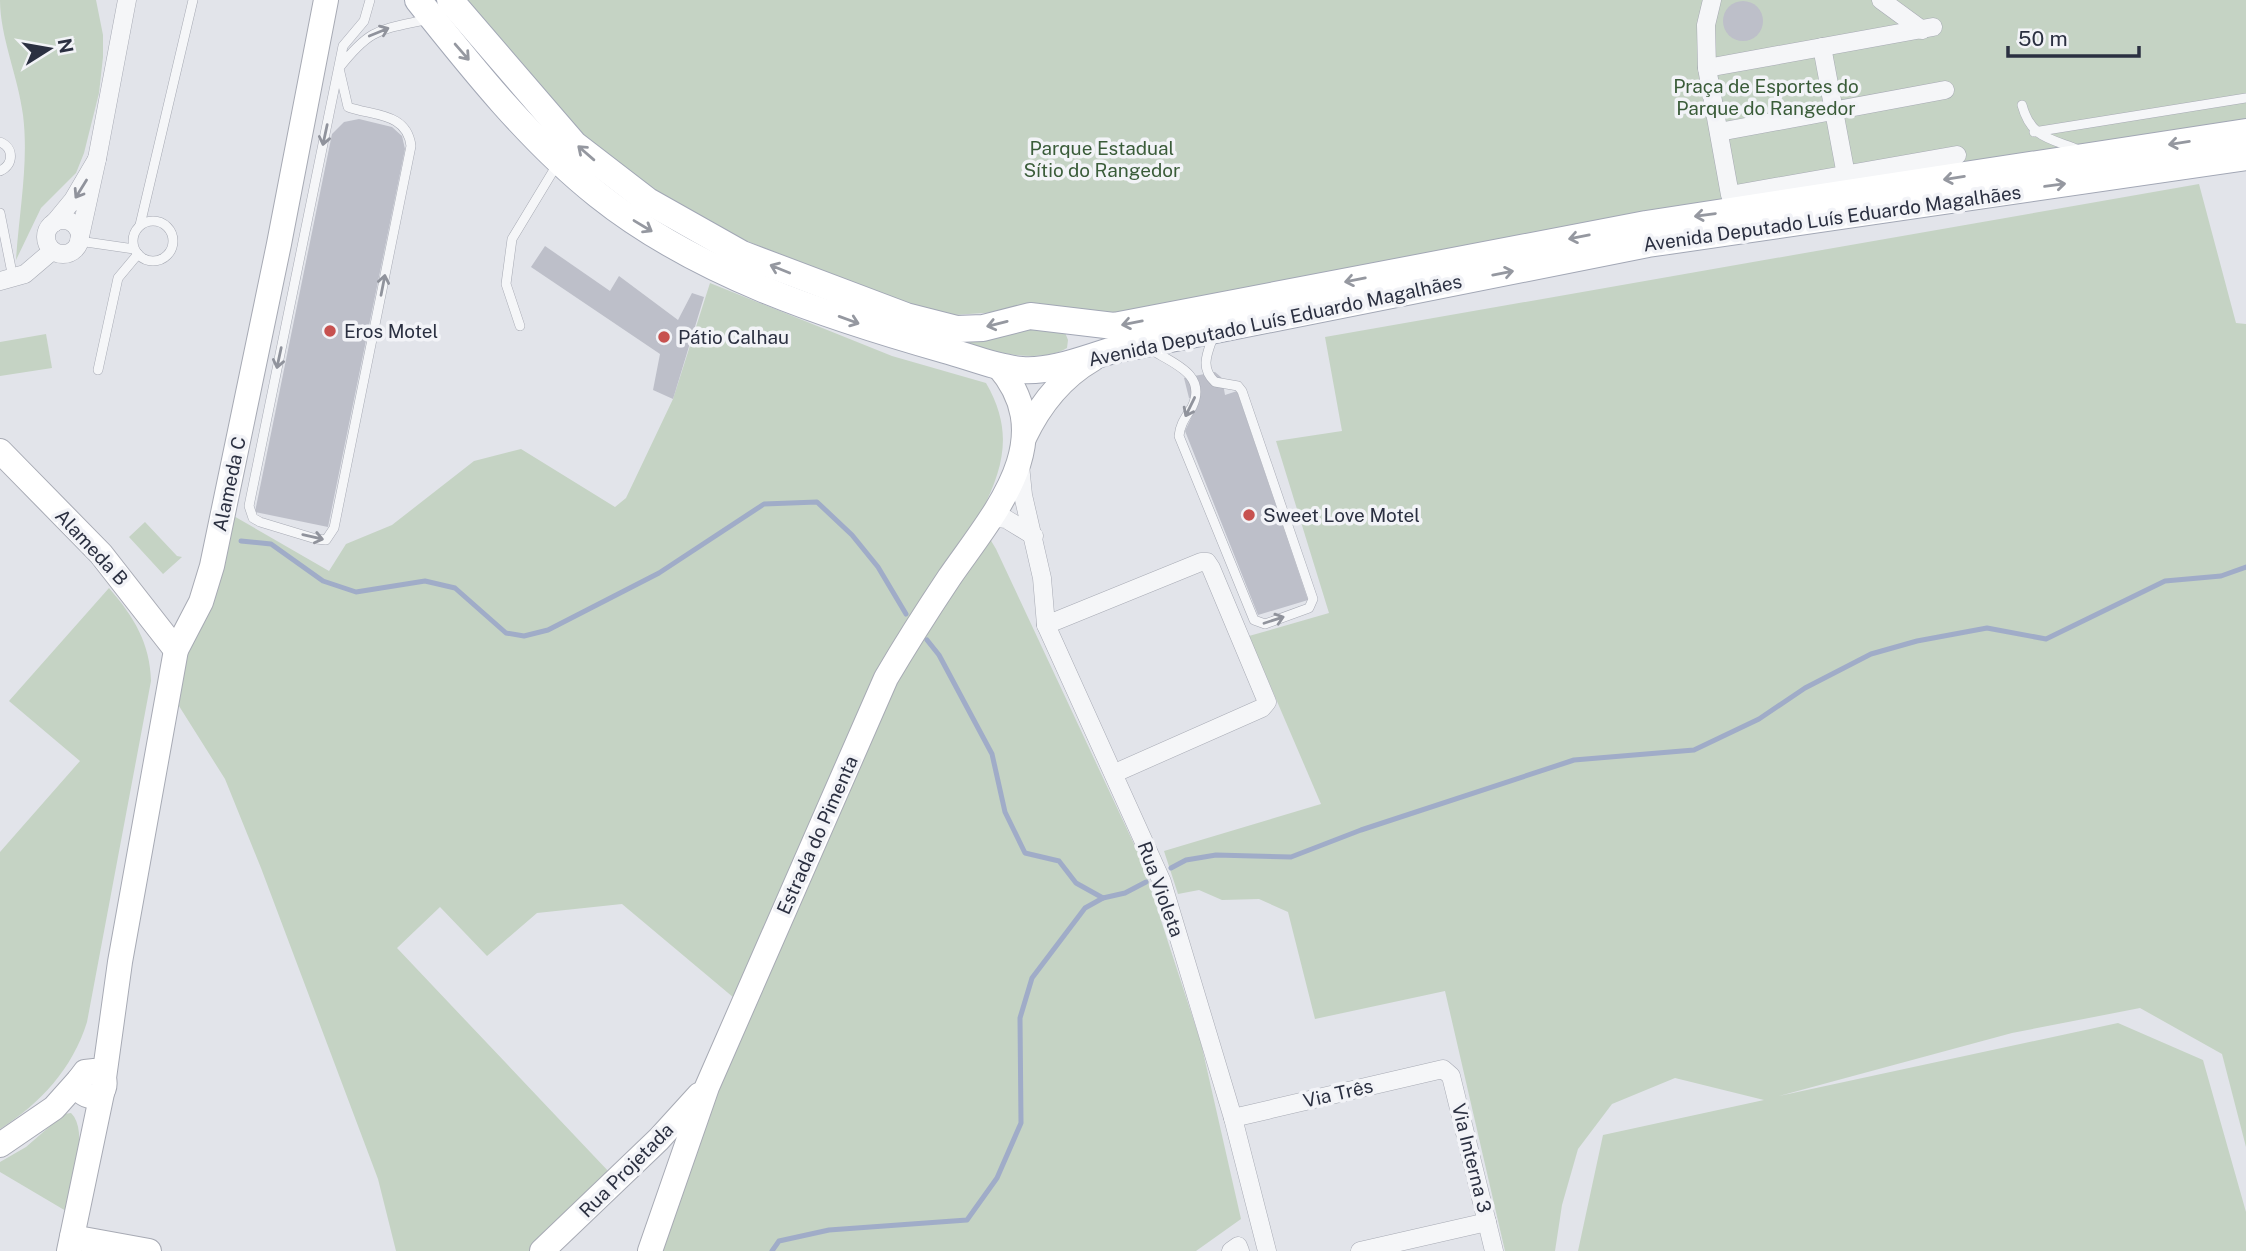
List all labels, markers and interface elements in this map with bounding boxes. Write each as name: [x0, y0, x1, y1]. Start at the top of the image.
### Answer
north arrow: [14, 14, 84, 84]
scale bar: [2008, 14, 2139, 58]
one-way arrow: [368, 24, 389, 37]
text: 50 m: [2018, 26, 2068, 51]
text: N: [53, 36, 78, 55]
one-way arrow: [454, 43, 470, 61]
park label: Praça de Esportes do Parque do Rangedor: [1673, 75, 1859, 119]
one-way arrow: [317, 123, 331, 146]
park label: Parque Estadual Sítio do Rangedor: [1024, 137, 1180, 181]
one-way arrow: [2168, 137, 2190, 150]
one-way arrow: [577, 145, 595, 161]
one-way arrow: [1943, 172, 1966, 185]
one-way arrow: [73, 178, 87, 198]
one-way arrow: [2043, 178, 2066, 191]
street label: Avenida Deputado Luís Eduardo Magalhães: [1642, 181, 2022, 255]
one-way arrow: [1694, 209, 1716, 222]
one-way arrow: [632, 219, 652, 233]
one-way arrow: [1568, 230, 1590, 244]
one-way arrow: [769, 262, 791, 275]
one-way arrow: [1491, 266, 1514, 280]
street label: Avenida Deputado Luís Eduardo Magalhães: [1086, 270, 1464, 370]
one-way arrow: [377, 274, 390, 297]
one-way arrow: [1344, 274, 1367, 287]
one-way arrow: [838, 315, 860, 327]
one-way arrow: [1121, 317, 1144, 330]
one-way arrow: [986, 318, 1008, 331]
place label: Eros Motel: [344, 320, 438, 342]
marker: Eros Motel: [322, 323, 338, 339]
place label: Pátio Calhau: [678, 326, 789, 348]
marker: Pátio Calhau: [656, 329, 672, 345]
one-way arrow: [272, 346, 286, 369]
one-way arrow: [1183, 396, 1196, 417]
street label: Alameda C: [208, 435, 250, 533]
street label: Alameda B: [51, 504, 133, 590]
place label: Sweet Love Motel: [1263, 504, 1420, 526]
marker: Sweet Love Motel: [1241, 507, 1257, 523]
one-way arrow: [301, 531, 324, 545]
one-way arrow: [1262, 613, 1284, 626]
street label: Estrada do Pimenta: [772, 752, 862, 918]
street label: Rua Violeta: [1134, 838, 1188, 940]
street label: Via Três: [1301, 1074, 1375, 1112]
street label: Via Interna 3: [1448, 1101, 1496, 1215]
street label: Rua Projetada: [574, 1118, 678, 1222]

